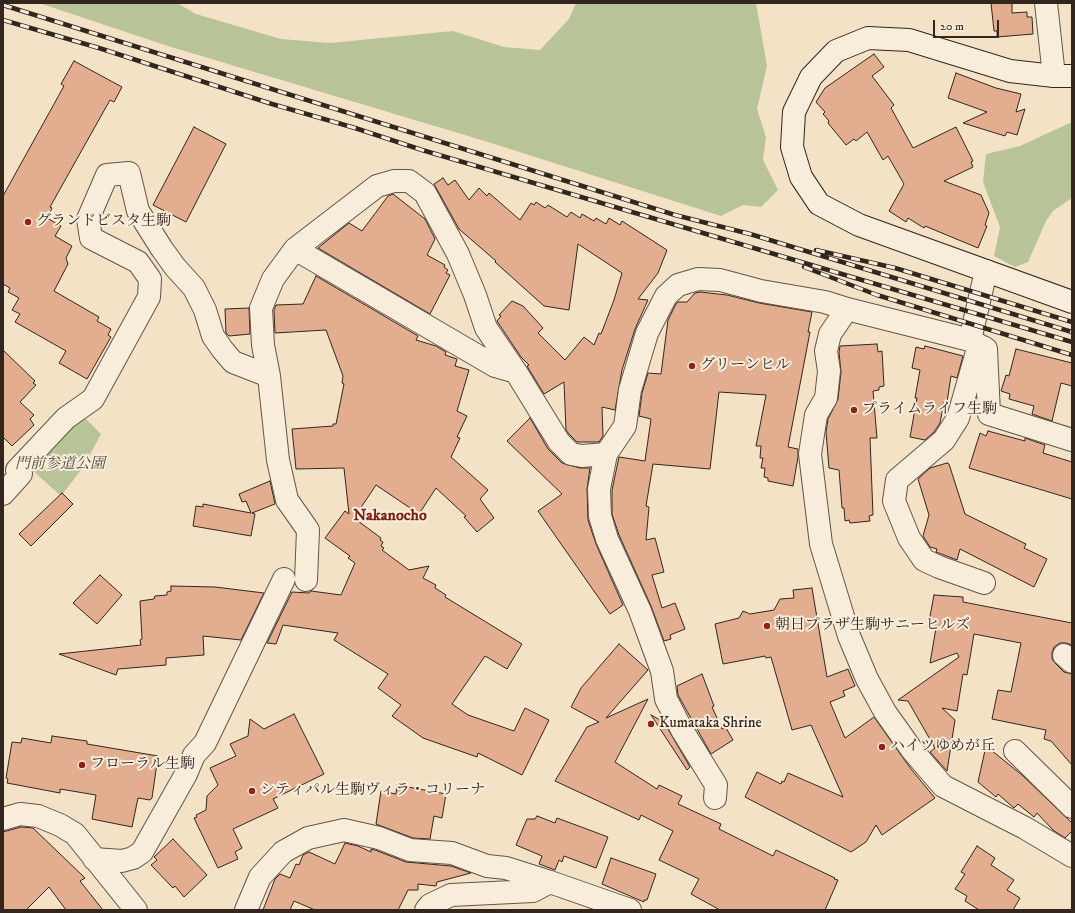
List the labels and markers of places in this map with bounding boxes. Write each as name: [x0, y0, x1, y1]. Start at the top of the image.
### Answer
place label: グランドビスタ生駒: [36, 213, 171, 231]
marker: グランドビスタ生駒: [23, 217, 33, 227]
place label: グリーンヒル: [700, 357, 790, 375]
marker: グリーンヒル: [687, 361, 697, 371]
place label: プライムライフ生駒: [862, 401, 997, 419]
marker: プライムライフ生駒: [849, 405, 859, 415]
place label: 朝日プラザ生駒サニーヒルズ: [775, 617, 970, 635]
marker: 朝日プラザ生駒サニーヒルズ: [762, 621, 772, 631]
place label: Kumataka Shrine: [659, 715, 762, 733]
marker: Kumataka Shrine: [646, 719, 656, 729]
place label: ハイツゆめが丘: [890, 738, 995, 756]
marker: ハイツゆめが丘: [877, 742, 887, 752]
place label: フローラル生駒: [90, 756, 195, 774]
marker: フローラル生駒: [77, 760, 87, 770]
place label: シティパル生駒ヴィラ・コリーナ: [260, 782, 485, 800]
marker: シティパル生駒ヴィラ・コリーナ: [247, 786, 257, 796]

